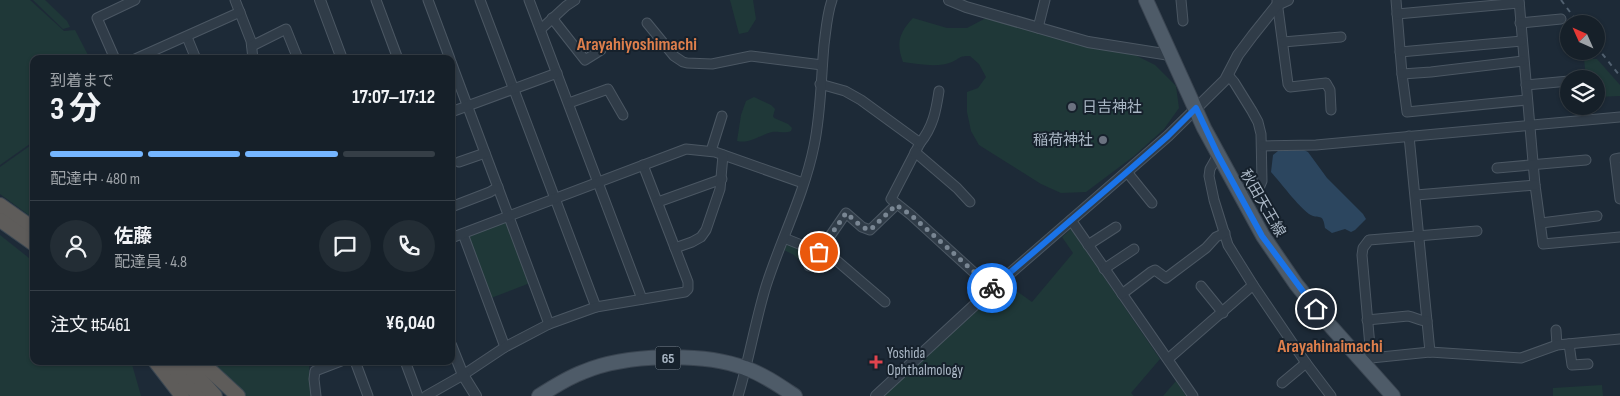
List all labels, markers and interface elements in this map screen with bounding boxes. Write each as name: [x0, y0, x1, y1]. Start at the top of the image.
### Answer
north arrow: [1560, 15, 1605, 60]
map controls: [1560, 15, 1605, 115]
district label: Arayahiyoshimachi: [576, 34, 697, 55]
button: layers: [1560, 70, 1605, 115]
text: 到着まで: [50, 72, 114, 91]
text: 17:07–17:12: [352, 86, 435, 109]
text: 3 分: [50, 90, 101, 129]
place label: 日吉神社: [1082, 98, 1142, 117]
marker: 日吉神社: [1066, 101, 1078, 113]
place label: 稲荷神社: [1033, 131, 1093, 150]
marker: 稲荷神社: [1097, 134, 1109, 146]
street label: 秋田天王線: [1236, 166, 1290, 240]
text: 配達中 · 480 m: [50, 170, 140, 189]
button: person: [50, 220, 102, 272]
button: chat: [319, 220, 371, 272]
button: phone: [383, 220, 435, 272]
text: 佐藤: [114, 225, 152, 248]
pin: [798, 231, 840, 273]
icon: bag: [805, 238, 833, 266]
text: 配達員 · 4.8: [114, 253, 187, 272]
courier: [967, 263, 1017, 313]
icon: bike: [978, 274, 1006, 302]
pin: [1295, 288, 1337, 330]
icon: home: [1302, 295, 1330, 323]
text: ¥6,040: [385, 312, 435, 335]
text: 注文 #5461: [50, 314, 130, 337]
district label: Arayahinaimachi: [1276, 336, 1383, 357]
place label: Yoshida Ophthalmology: [887, 344, 963, 380]
road number: 65: [656, 346, 680, 369]
marker: Yoshida Ophthalmology: [869, 355, 883, 369]

